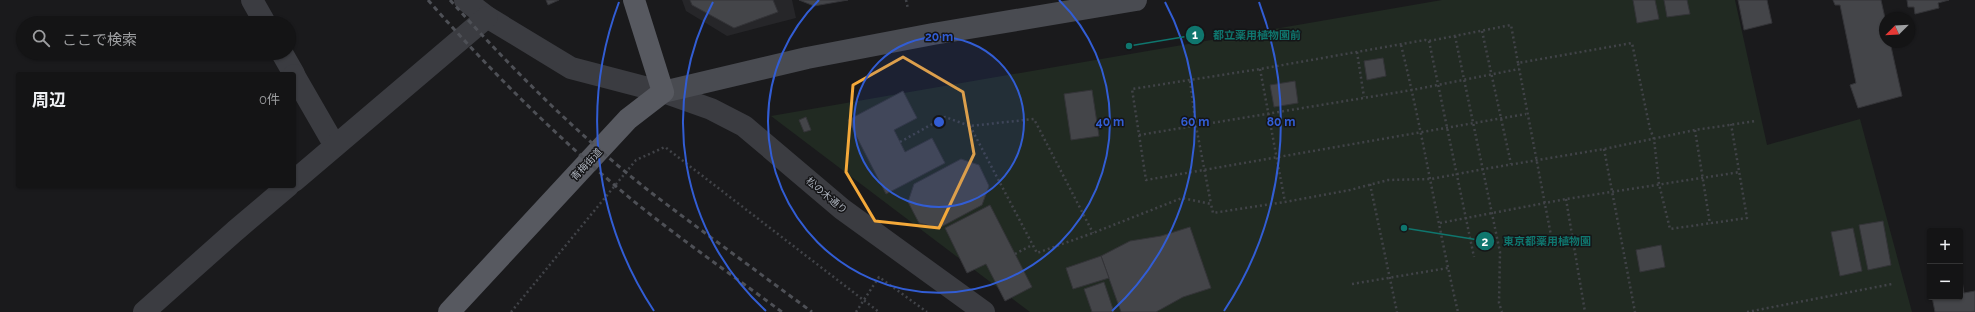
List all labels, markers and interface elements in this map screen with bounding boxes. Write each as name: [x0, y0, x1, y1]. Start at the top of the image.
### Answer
north arrow: [1879, 12, 1915, 48]
search box: [16, 16, 296, 60]
callout: 都立薬用植物園前: [1185, 23, 1309, 46]
icon: search: [30, 27, 52, 49]
text: 1: [1192, 28, 1198, 42]
text: 都立薬用植物園前: [1213, 29, 1301, 42]
text: 20 m: [925, 30, 953, 44]
text: ここで検索: [62, 31, 137, 49]
text: 周辺: [32, 90, 66, 110]
text: 0件: [259, 92, 280, 107]
centre of rings: [932, 115, 946, 129]
text: 40 m: [1096, 115, 1124, 129]
text: 60 m: [1181, 115, 1209, 129]
text: 80 m: [1267, 115, 1295, 129]
street label: 青梅街道: [569, 146, 604, 183]
street label: 松の木通り: [804, 175, 849, 216]
map controls: [1927, 228, 1963, 300]
button: +: [1927, 228, 1963, 264]
callout: 東京都薬用植物園: [1475, 230, 1599, 253]
text: 2: [1482, 235, 1489, 249]
text: 東京都薬用植物園: [1503, 235, 1591, 248]
button: −: [1927, 264, 1963, 300]

